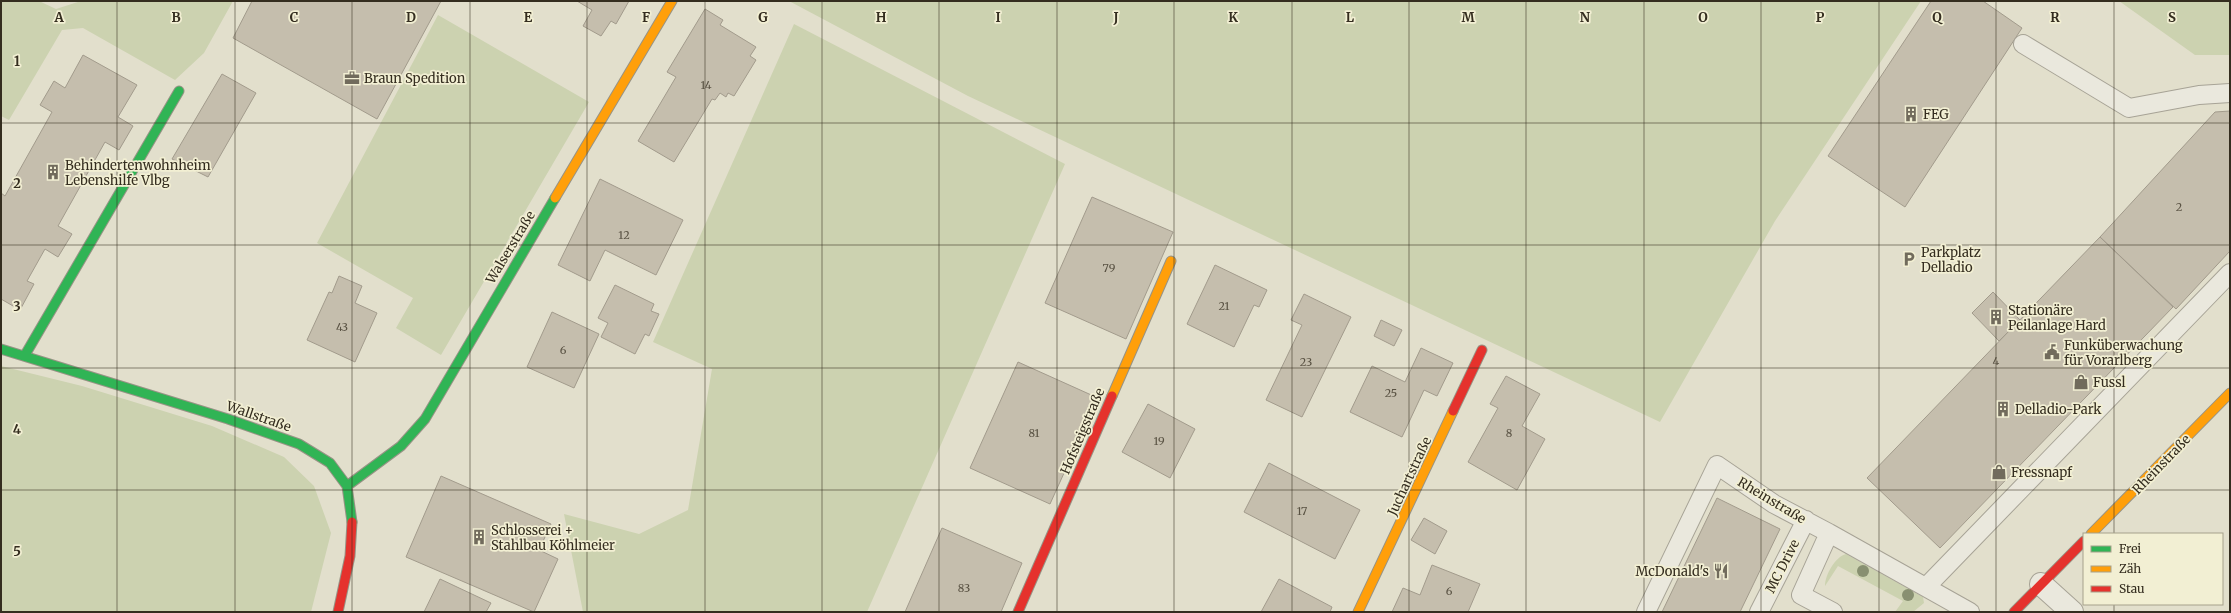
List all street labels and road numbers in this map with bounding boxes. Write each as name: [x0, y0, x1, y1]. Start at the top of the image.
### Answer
street label: Walserstraße: [481, 208, 539, 288]
street label: Hofsteigstraße: [1057, 385, 1108, 477]
street label: Wallstraße: [223, 397, 294, 436]
street label: Rheinstraße: [2129, 431, 2194, 498]
street label: Juchartstraße: [1383, 434, 1435, 519]
street label: Rheinstraße: [1734, 473, 1809, 528]
street label: MC Drive: [1762, 536, 1803, 596]

